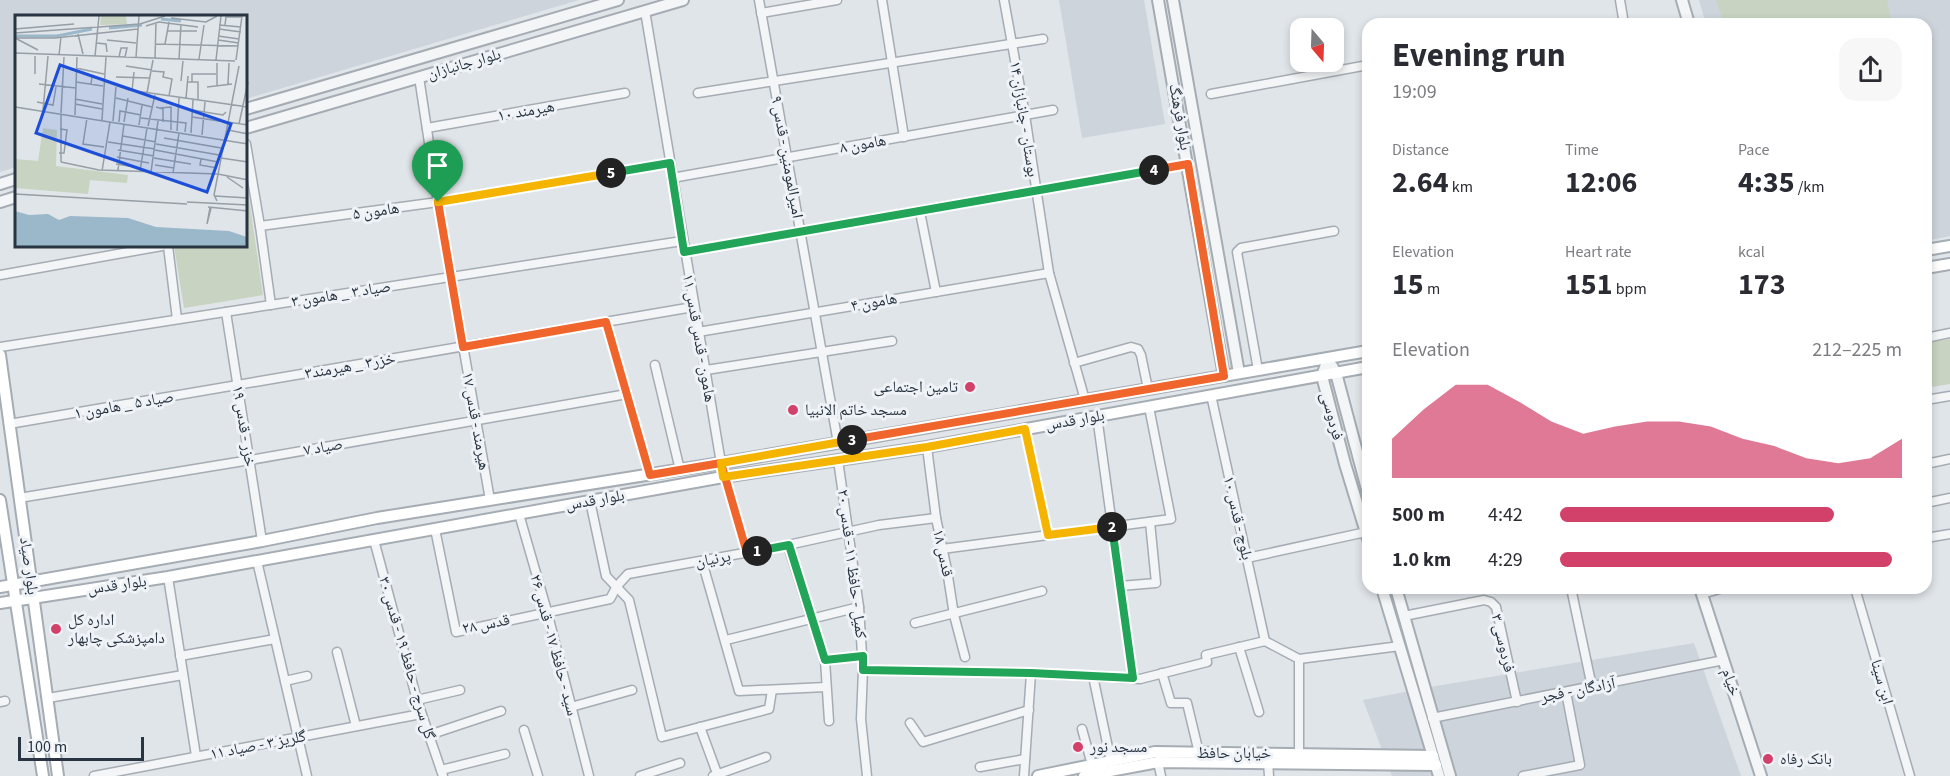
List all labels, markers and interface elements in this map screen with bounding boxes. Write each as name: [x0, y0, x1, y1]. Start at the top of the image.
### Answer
inset map: [15, 15, 248, 248]
north arrow: [1290, 18, 1344, 72]
map controls: [1290, 18, 1344, 72]
text: Evening run: [1392, 32, 1566, 79]
button: share: [1839, 38, 1902, 101]
street label: بلوار جانبازان: [425, 43, 503, 85]
street label: بوستان - جانبازان ۱۴: [1004, 59, 1044, 179]
text: 19:09: [1392, 78, 1437, 106]
street label: بلوار فرهنگ: [1163, 82, 1197, 152]
street label: امیرالمومنین - قدس ۹: [765, 94, 809, 220]
street label: هیرمند ۱۰: [496, 95, 556, 127]
street label: هامون ۸: [838, 129, 888, 159]
text: Distance: [1392, 139, 1449, 161]
text: Time: [1565, 139, 1599, 161]
text: Pace: [1738, 139, 1769, 161]
pin: [412, 140, 463, 202]
icon: arrive: [421, 149, 454, 182]
pin: 4: [1139, 155, 1169, 185]
pin: 5: [596, 158, 626, 188]
text: 4: [1150, 159, 1158, 181]
text: 2.64: [1392, 161, 1449, 204]
text: 12:06: [1565, 161, 1637, 204]
text: 4:35: [1738, 161, 1795, 204]
text: 5: [607, 162, 615, 184]
text: km: [1449, 176, 1473, 198]
text: /km: [1795, 176, 1825, 198]
street label: هامون ۵: [351, 197, 401, 225]
text: Elevation: [1392, 241, 1454, 263]
text: Heart rate: [1565, 241, 1632, 263]
text: kcal: [1738, 241, 1765, 263]
text: 15: [1392, 263, 1424, 306]
text: 151: [1565, 263, 1613, 306]
text: 173: [1738, 263, 1786, 306]
street label: هامون - قدس قدس ۱۱: [677, 272, 721, 404]
street label: صیاد ۳ _ هامون ۳: [290, 275, 392, 313]
text: m: [1424, 278, 1440, 300]
text: bpm: [1613, 278, 1647, 300]
street label: هامون ۴: [849, 287, 899, 317]
text: Elevation: [1392, 336, 1470, 364]
text: 212–225 m: [1812, 336, 1902, 364]
street label: خزر۳ _ هیرمند۳: [303, 347, 397, 385]
street label: هیرمند - قدس ۱۷: [457, 370, 495, 472]
place label: تامین اجتماعی: [873, 376, 958, 398]
marker: تامین اجتماعی: [963, 380, 977, 394]
street label: خزر - قدس ۱۹: [227, 384, 261, 468]
street label: صیاد ۵ _ هامون ۱: [73, 385, 175, 425]
street label: فردوسی: [1315, 390, 1349, 442]
place label: مسجد خاتم الانبیا: [805, 399, 907, 421]
marker: مسجد خاتم الانبیا: [786, 403, 800, 417]
street label: بلوار قدس: [1044, 404, 1106, 436]
pin: 3: [837, 425, 867, 455]
text: 3: [848, 429, 856, 451]
street label: صیاد ۷: [302, 433, 344, 461]
street label: بلوچ - قدس ۱۰: [1218, 474, 1258, 562]
street label: بلوار قدس: [564, 484, 626, 516]
street label: کمیل - حافظ ۱۱ - قدس ۲۰: [832, 488, 872, 640]
text: 500 m: [1392, 501, 1445, 529]
text: 4:42: [1488, 501, 1523, 529]
pin: 2: [1097, 512, 1127, 542]
text: 2: [1108, 516, 1116, 538]
street label: قدس ۱۸: [927, 527, 959, 579]
street label: بلوار صیاد: [14, 536, 44, 596]
pin: 1: [742, 536, 772, 566]
text: 1: [753, 540, 761, 562]
street label: پرنیان: [694, 545, 733, 573]
text: 1.0 km: [1392, 546, 1451, 574]
text: 4:29: [1488, 546, 1523, 574]
street label: بلوار قدس: [86, 570, 148, 600]
street label: سید - حافظ ۱۷ - قدس ۲۶: [525, 572, 583, 718]
street label: گل سرج - حافظ ۱۹ - قدس ۳۰: [373, 574, 441, 742]
place label: اداره کل دامپزشکی چابهار: [67, 609, 165, 649]
street label: قدس ۲۸: [460, 609, 512, 639]
street label: فردوسی ۳: [1486, 612, 1520, 674]
marker: اداره کل دامپزشکی چابهار: [49, 622, 63, 636]
street label: ابن سینا: [1865, 657, 1899, 707]
street label: خیام: [1716, 665, 1746, 699]
street label: آزادگان - فجر: [1538, 672, 1618, 708]
street label: گلریز ۳ - صیاد ۱۱: [208, 725, 308, 765]
scale bar: [18, 734, 144, 762]
text: 100 m: [27, 736, 67, 758]
place label: مسجد نور: [1089, 736, 1147, 758]
marker: مسجد نور: [1071, 740, 1085, 754]
street label: خیابان حافظ: [1197, 742, 1271, 764]
place label: بانک رفاه: [1780, 748, 1832, 770]
marker: بانک رفاه: [1761, 752, 1775, 766]

